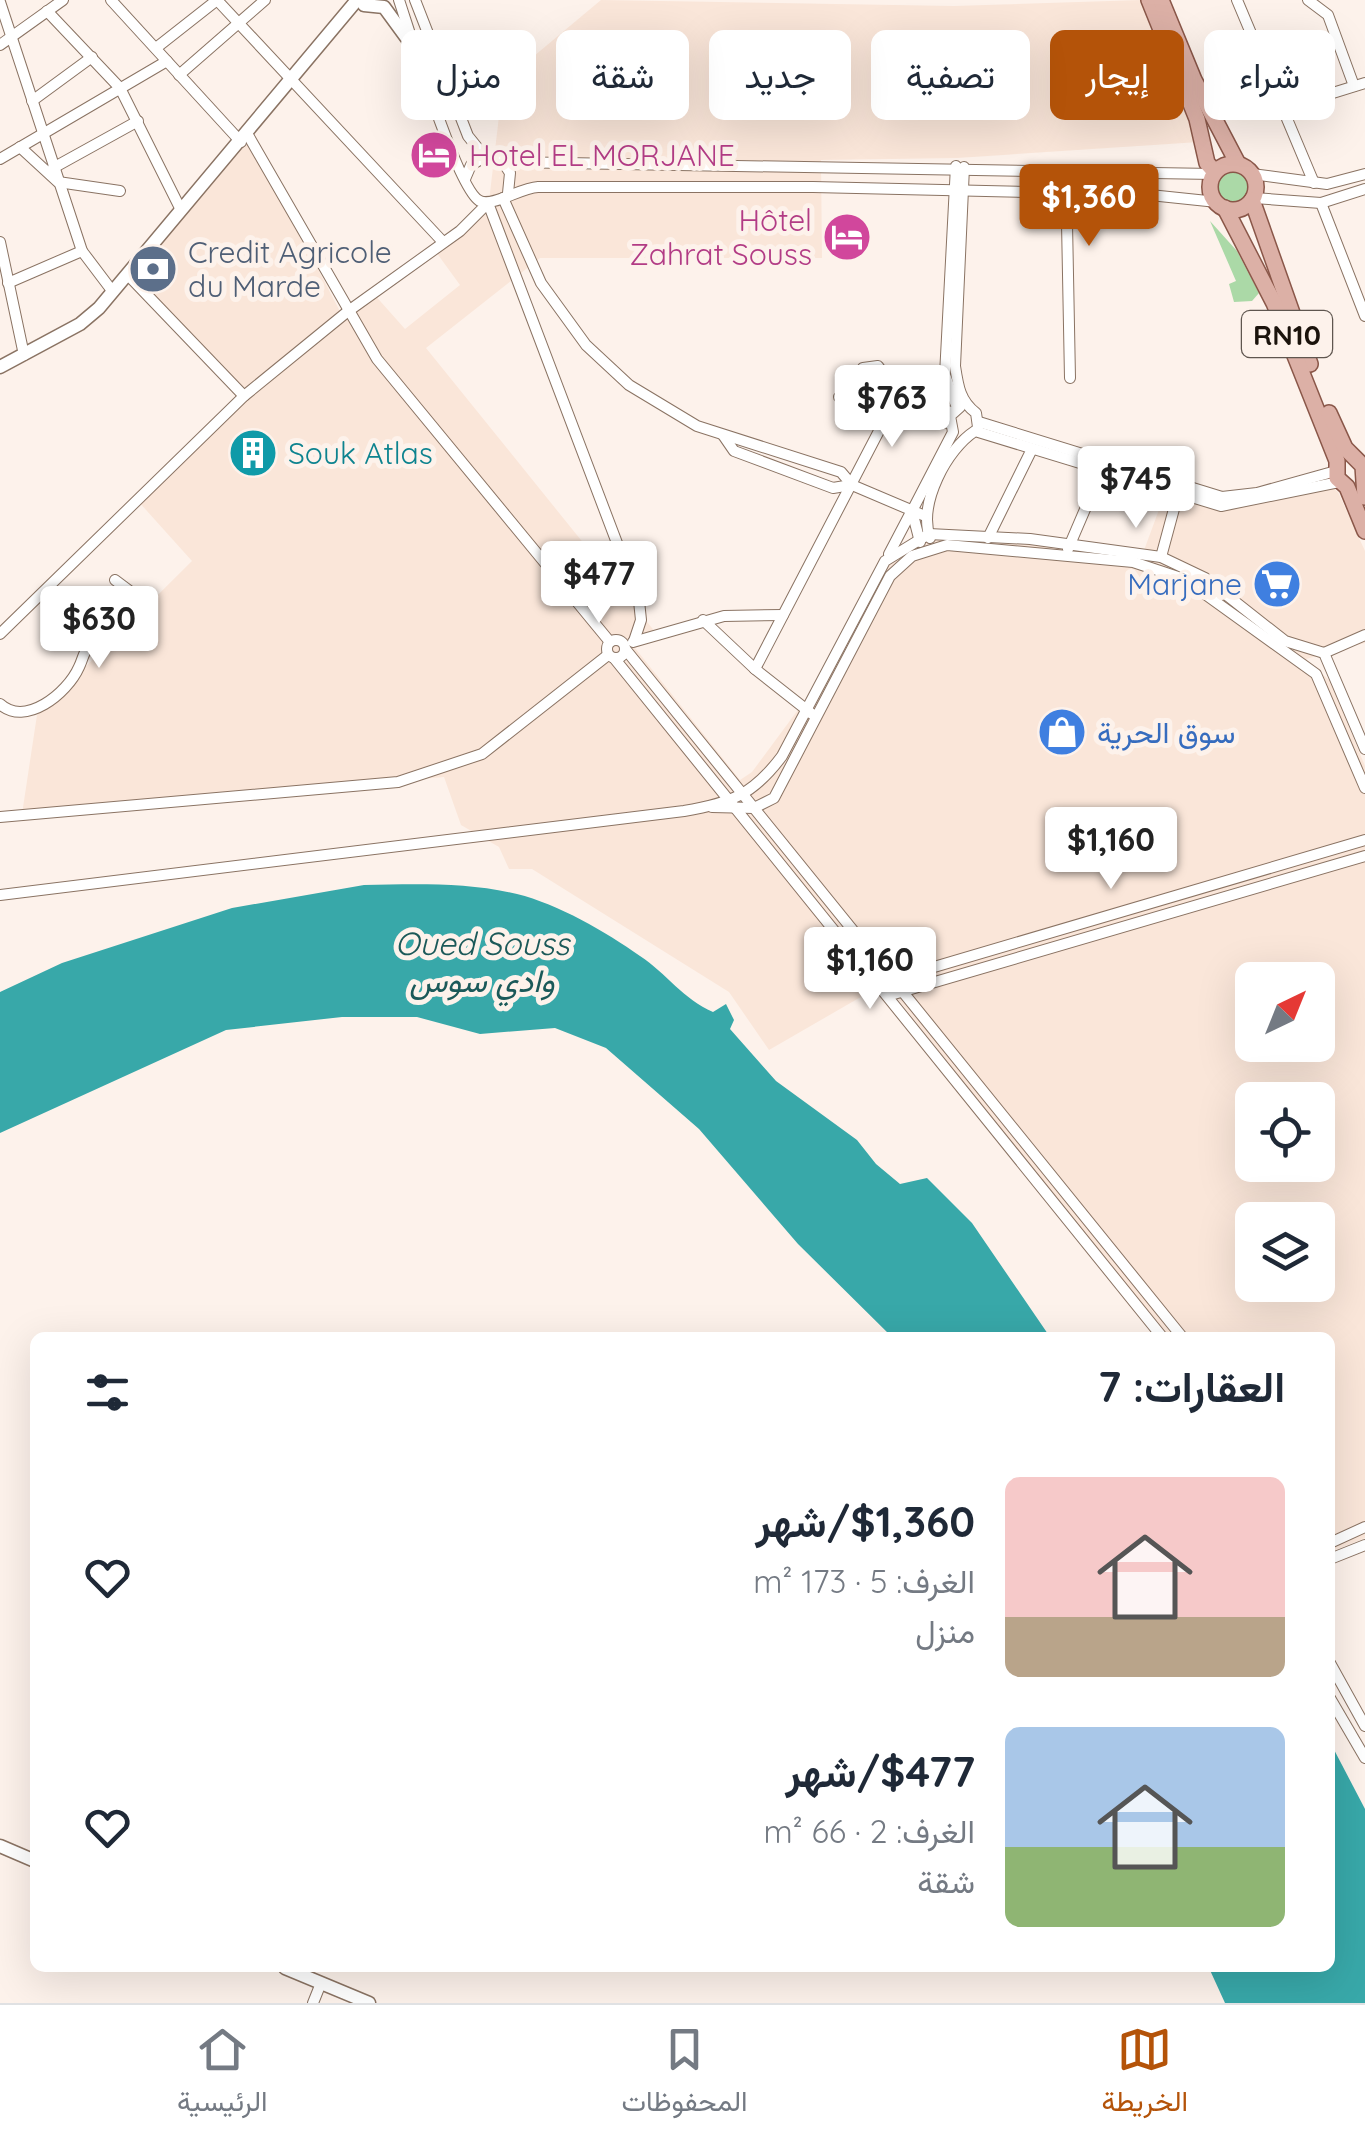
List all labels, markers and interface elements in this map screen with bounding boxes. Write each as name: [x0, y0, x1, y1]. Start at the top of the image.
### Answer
chip: منزل: [401, 30, 536, 120]
chip: شقة: [556, 30, 689, 120]
chip: جديد: [709, 30, 851, 120]
chip: تصفية: [871, 30, 1030, 120]
chip: إيجار: [1050, 30, 1184, 120]
chip: شراء: [1204, 30, 1335, 120]
hotel icon: Hotel EL MORJANE: [408, 129, 460, 181]
place label: Hotel EL MORJANE: [469, 136, 735, 174]
pin: $1,360: [1008, 164, 1170, 249]
text: $1,360: [1042, 176, 1136, 216]
place label: Hôtel Zahrat Souss: [630, 201, 812, 273]
hotel icon: Hôtel Zahrat Souss: [821, 211, 873, 263]
place label: Credit Agricole du Marde: [188, 233, 392, 305]
bank icon: Credit Agricole du Marde: [127, 243, 179, 295]
road number: RN10: [1242, 311, 1332, 357]
pin: $763: [833, 365, 951, 450]
text: $763: [857, 377, 927, 417]
building icon: Souk Atlas: [227, 427, 279, 479]
place label: Souk Atlas: [288, 434, 433, 472]
pin: $745: [1077, 446, 1195, 531]
text: $745: [1100, 458, 1172, 498]
pin: $477: [540, 541, 658, 626]
text: $477: [563, 553, 635, 593]
supermarket icon: Marjane: [1251, 558, 1303, 610]
place label: Marjane: [1127, 565, 1242, 603]
pin: $630: [40, 586, 158, 671]
text: $630: [62, 598, 136, 638]
shop icon: سوق الحرية: [1036, 706, 1088, 758]
place label: سوق الحرية: [1097, 713, 1236, 751]
pin: $1,160: [1030, 807, 1192, 892]
text: $1,160: [1067, 819, 1155, 859]
water label: Oued Souss وادي سوس: [395, 923, 571, 1007]
pin: $1,160: [789, 927, 951, 1012]
text: $1,160: [826, 939, 914, 979]
north arrow: [1235, 962, 1335, 1062]
map controls: [1235, 962, 1335, 1302]
button: locate: [1235, 1082, 1335, 1182]
button: layers: [1235, 1202, 1335, 1302]
text: العقارات: 7: [1098, 1360, 1285, 1413]
icon: filters: [80, 1365, 135, 1420]
text: $1,360/شهر: [756, 1495, 975, 1548]
icon: home: [1085, 1517, 1205, 1637]
icon: heart: [80, 1550, 135, 1605]
text: الغرف: 5 · 173 m²: [753, 1561, 975, 1601]
text: منزل: [915, 1611, 975, 1651]
text: $477/شهر: [785, 1745, 975, 1798]
icon: home: [1085, 1767, 1205, 1887]
icon: heart: [80, 1800, 135, 1855]
text: الغرف: 2 · 66 m²: [763, 1811, 975, 1851]
text: شقة: [917, 1861, 975, 1901]
tab: الرئيسية: [177, 2022, 267, 2126]
tab: المحفوظات: [621, 2022, 748, 2126]
tab: الخريطة: [1101, 2022, 1188, 2126]

